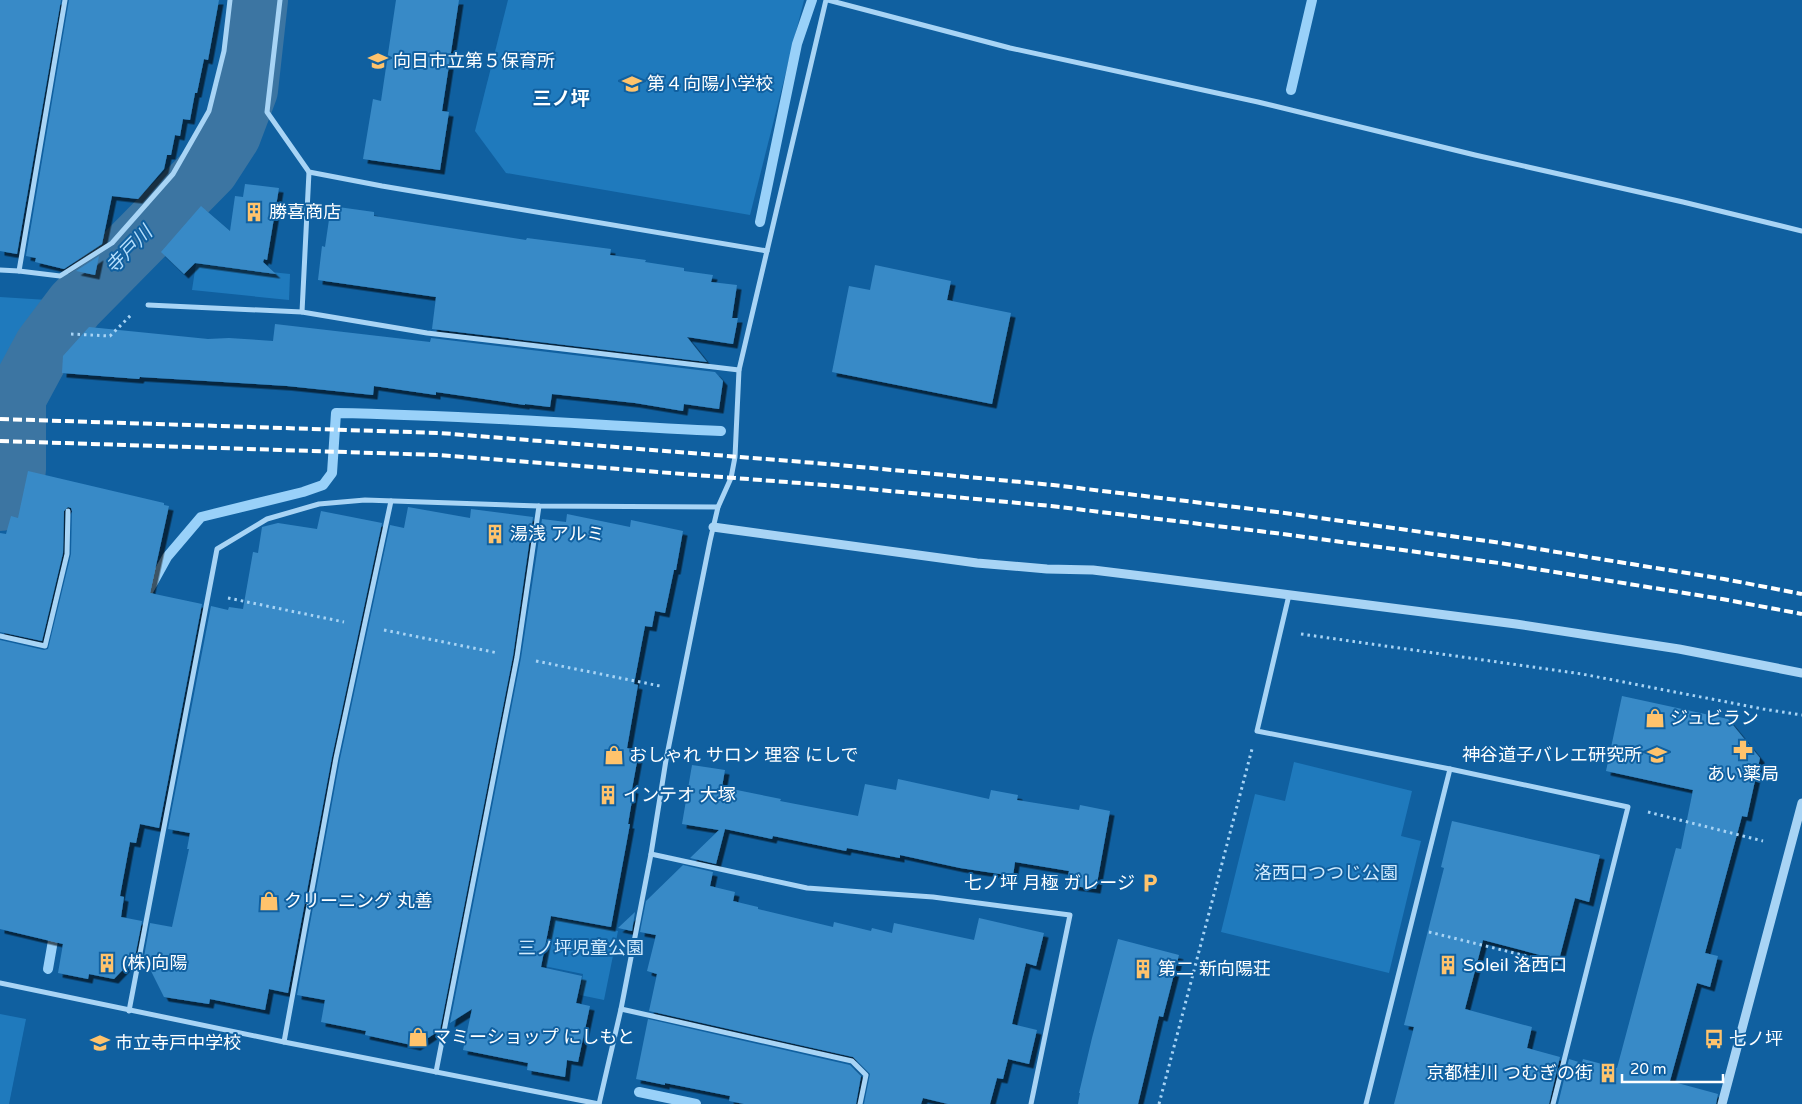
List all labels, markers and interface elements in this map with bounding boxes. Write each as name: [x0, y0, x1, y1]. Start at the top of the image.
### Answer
school or university icon: 向日市立第５保育所: [367, 50, 389, 72]
place label: 向日市立第５保育所: [393, 50, 555, 72]
school or university icon: 第４向陽小学校: [621, 73, 643, 95]
place label: 第４向陽小学校: [647, 73, 773, 95]
district label: 三ノ坪: [532, 88, 590, 110]
building icon: 勝喜商店: [243, 201, 265, 223]
place label: 勝喜商店: [269, 201, 341, 223]
water label: 寺戸川: [101, 220, 158, 278]
building icon: 湯浅 アルミ: [484, 523, 506, 545]
place label: 湯浅 アルミ: [510, 523, 605, 545]
shop icon: ジュビラン: [1644, 707, 1666, 729]
place label: ジュビラン: [1670, 707, 1759, 729]
pharmacy icon: あい薬局: [1732, 739, 1754, 761]
shop icon: おしゃれ サロン 理容 にしで: [603, 744, 625, 766]
place label: おしゃれ サロン 理容 にしで: [629, 744, 859, 766]
place label: 神谷道子バレエ研究所: [1462, 744, 1642, 766]
school or university icon: 神谷道子バレエ研究所: [1646, 744, 1668, 766]
place label: あい薬局: [1707, 763, 1779, 785]
building icon: インテオ 大塚: [597, 784, 619, 806]
place label: インテオ 大塚: [623, 784, 736, 806]
park label: 洛西口つつじ公園: [1254, 862, 1398, 884]
place label: 七ノ坪 月極 ガレージ: [964, 872, 1135, 894]
parking icon: 七ノ坪 月極 ガレージ: [1139, 872, 1161, 894]
shop icon: クリーニング 丸善: [258, 890, 280, 912]
place label: クリーニング 丸善: [284, 890, 433, 912]
park label: 三ノ坪児童公園: [518, 937, 644, 959]
building icon: (株)向陽: [96, 952, 118, 974]
place label: (株)向陽: [122, 952, 187, 974]
building icon: Soleil 洛西口: [1437, 954, 1459, 976]
place label: Soleil 洛西口: [1463, 954, 1567, 976]
building icon: 第二 新向陽荘: [1132, 958, 1154, 980]
place label: 第二 新向陽荘: [1158, 958, 1271, 980]
shop icon: マミーショップ にしもと: [407, 1026, 429, 1048]
place label: マミーショップ にしもと: [433, 1026, 635, 1048]
bus stop icon: 七ノ坪: [1703, 1028, 1725, 1050]
place label: 七ノ坪: [1729, 1028, 1783, 1050]
school or university icon: 市立寺戸中学校: [89, 1032, 111, 1054]
place label: 市立寺戸中学校: [115, 1032, 241, 1054]
scale bar: [1622, 1052, 1723, 1084]
text: 20 m: [1630, 1060, 1667, 1078]
place label: 京都桂川 つむぎの街: [1426, 1062, 1593, 1084]
building icon: 京都桂川 つむぎの街: [1597, 1062, 1619, 1084]

